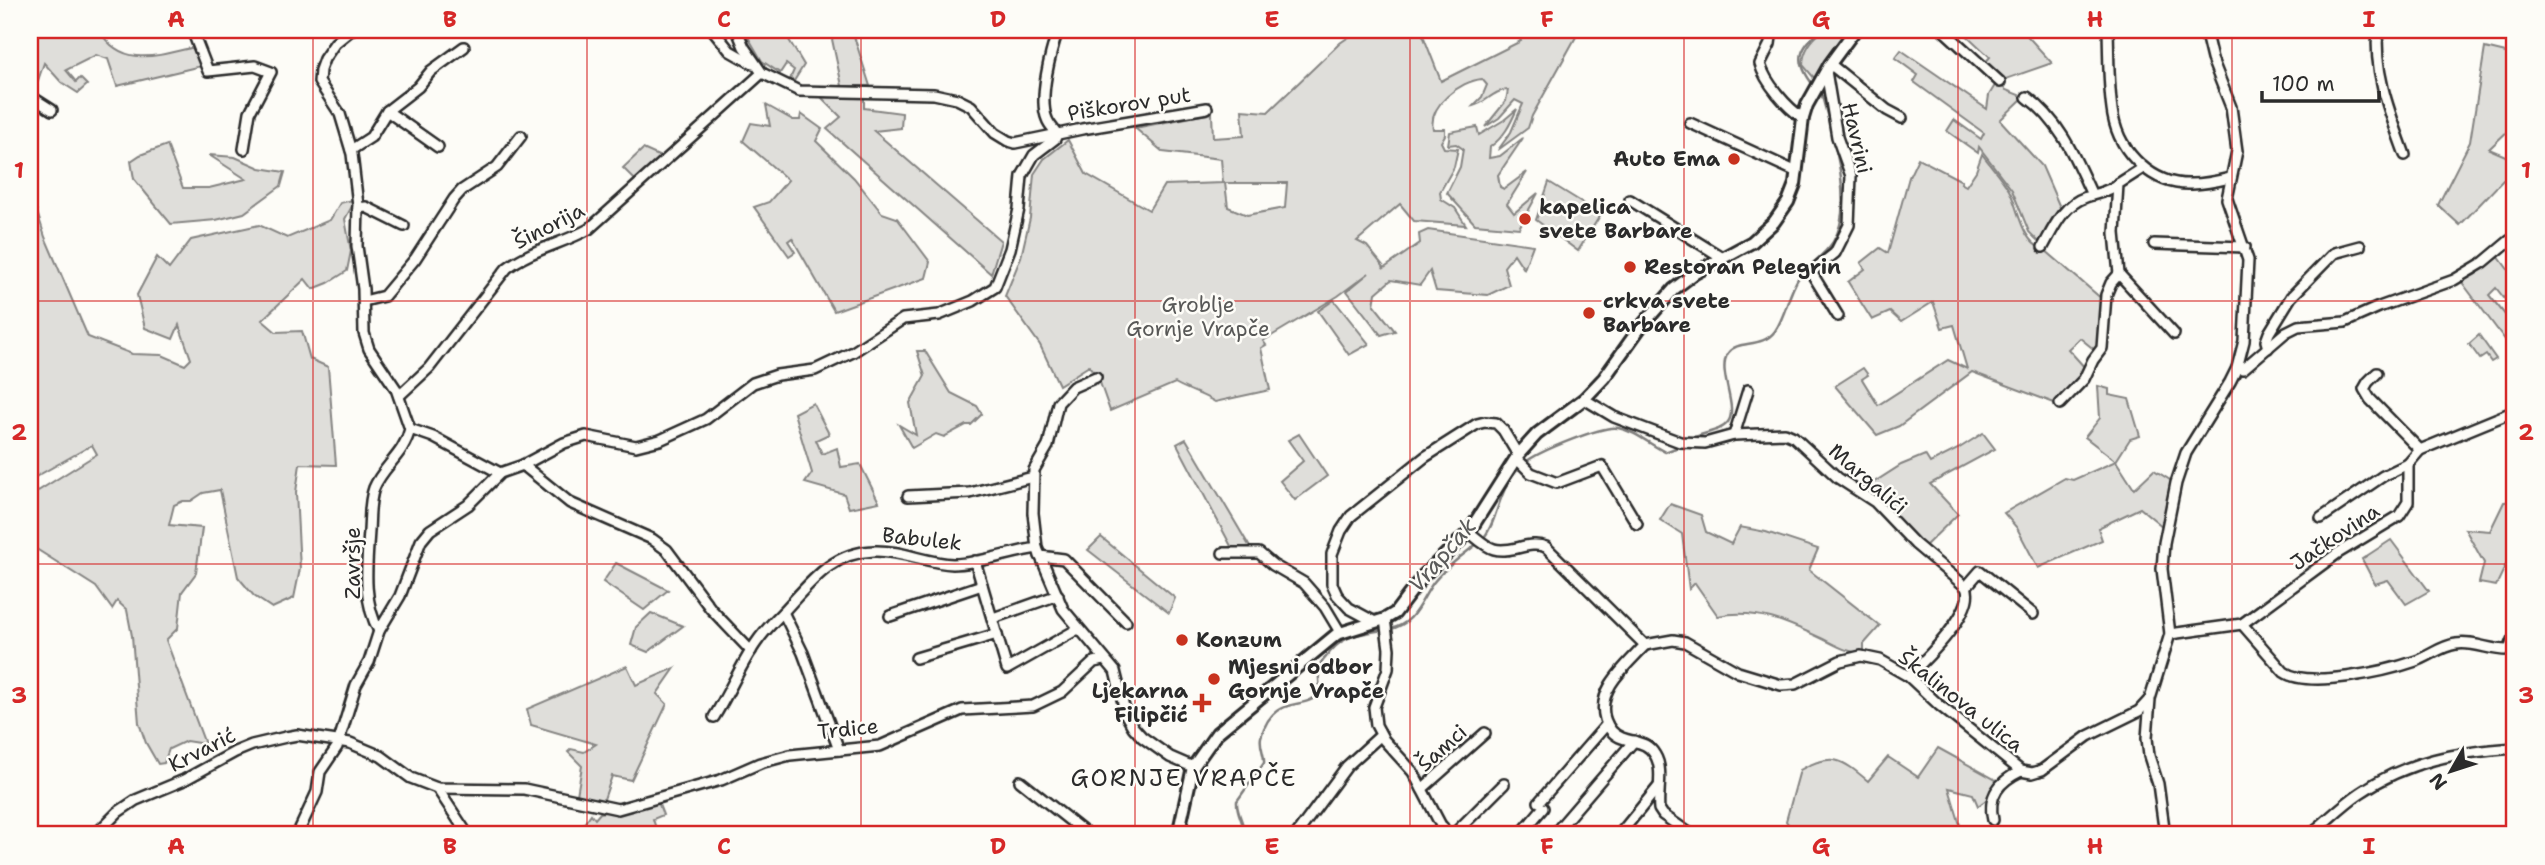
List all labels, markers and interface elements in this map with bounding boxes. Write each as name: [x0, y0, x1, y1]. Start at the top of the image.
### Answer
text: A: [167, 4, 185, 34]
text: B: [443, 4, 457, 34]
text: C: [717, 4, 731, 34]
text: D: [990, 4, 1006, 34]
text: E: [1264, 4, 1280, 34]
text: F: [1540, 4, 1554, 34]
text: G: [1812, 4, 1831, 34]
text: H: [2087, 4, 2103, 34]
text: I: [2363, 4, 2376, 34]
scale bar: [2262, 60, 2379, 104]
text: 100 m: [2272, 70, 2335, 98]
street label: Piškorov put: [1065, 80, 1193, 128]
street label: Havrini: [1835, 100, 1879, 176]
place label: Auto Ema: [1613, 145, 1721, 173]
marker: Auto Ema: [1726, 151, 1742, 167]
text: 1: [14, 155, 24, 185]
text: 1: [2521, 155, 2531, 185]
place label: kapelica svete Barbare: [1539, 193, 1693, 245]
street label: Šinorija: [508, 195, 589, 256]
marker: kapelica svete Barbare: [1517, 211, 1533, 227]
place label: Restoran Pelegrin: [1644, 253, 1841, 281]
marker: Restoran Pelegrin: [1622, 259, 1638, 275]
place label: crkva svete Barbare: [1603, 287, 1730, 339]
park label: Groblje Gornje Vrapče: [1126, 291, 1270, 343]
marker: crkva svete Barbare: [1581, 305, 1597, 321]
text: 2: [11, 417, 27, 447]
text: 2: [2518, 417, 2534, 447]
street label: Margalići: [1823, 437, 1913, 521]
street label: Jačkovina: [2285, 497, 2385, 577]
water label: Vrapčak: [1401, 511, 1483, 599]
street label: Babulek: [881, 521, 963, 557]
street label: Završje: [339, 527, 367, 599]
place label: Konzum: [1196, 626, 1282, 654]
marker: Konzum: [1174, 632, 1190, 648]
street label: Škalinova ulica: [1893, 643, 2030, 759]
place label: Mjesni odbor Gornje Vrapče: [1228, 653, 1384, 705]
marker: Mjesni odbor Gornje Vrapče: [1206, 671, 1222, 687]
place label: Ljekarna Filipčić: [1092, 677, 1189, 729]
text: 3: [11, 680, 27, 710]
text: 3: [2518, 680, 2534, 710]
marker: Ljekarna Filipčić: [1194, 695, 1210, 711]
street label: Trdice: [816, 712, 880, 746]
street label: Šamci: [1410, 717, 1473, 778]
street label: Krvarić: [164, 721, 240, 779]
north arrow: [2416, 736, 2486, 806]
district label: GORNJE VRAPČE: [1070, 762, 1298, 794]
text: N: [2424, 768, 2453, 795]
text: A: [167, 831, 185, 861]
text: B: [443, 831, 457, 861]
text: C: [717, 831, 731, 861]
text: D: [990, 831, 1006, 861]
text: E: [1264, 831, 1280, 861]
text: F: [1540, 831, 1554, 861]
text: G: [1812, 831, 1831, 861]
text: H: [2087, 831, 2103, 861]
text: I: [2363, 831, 2376, 861]

